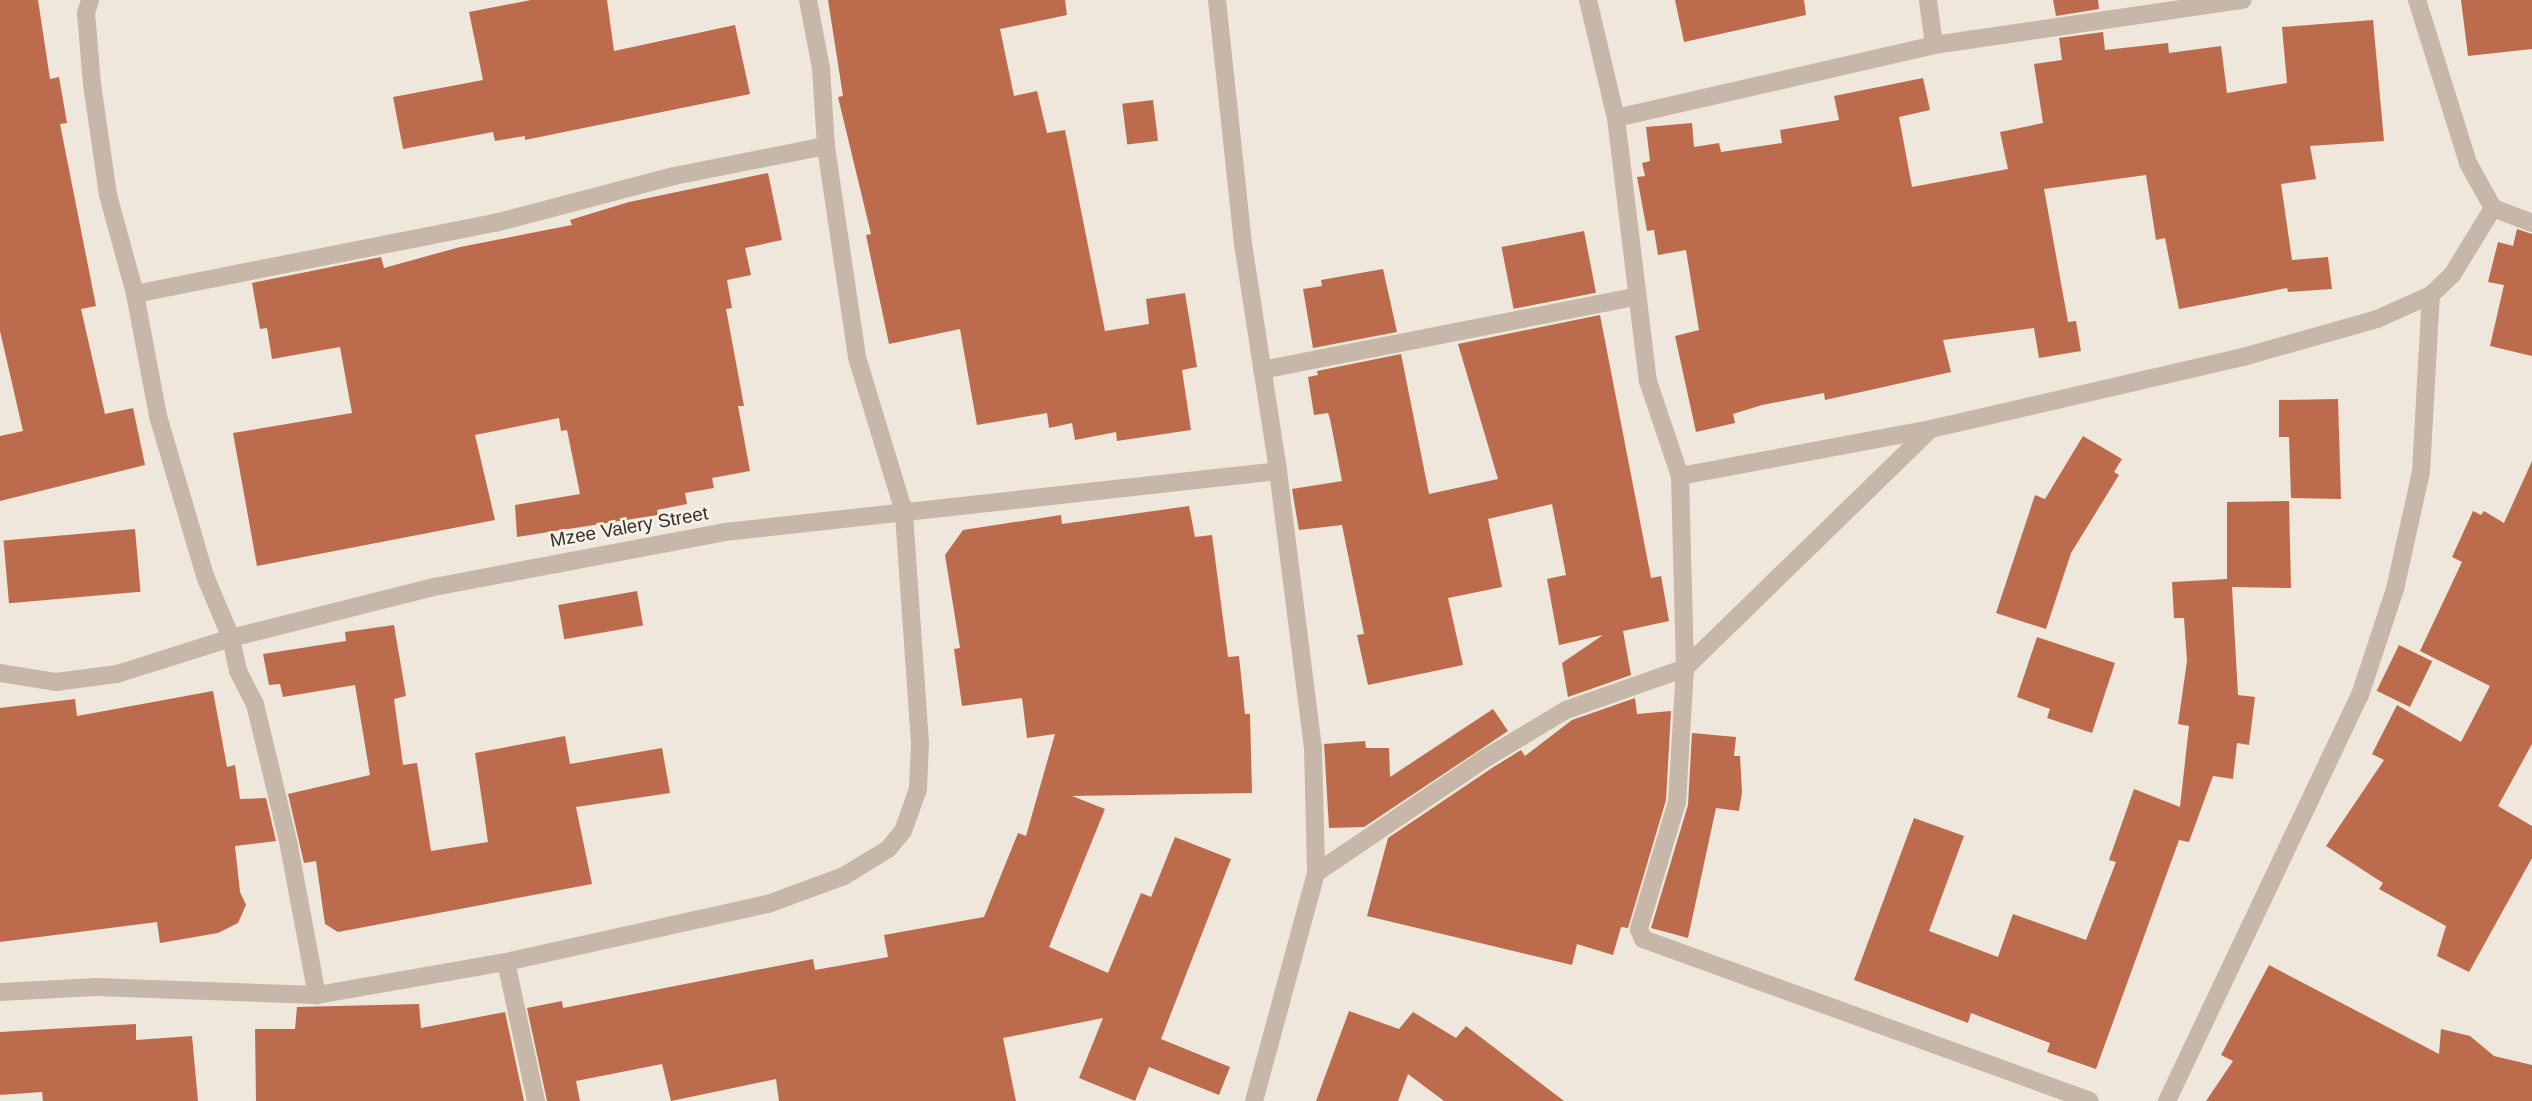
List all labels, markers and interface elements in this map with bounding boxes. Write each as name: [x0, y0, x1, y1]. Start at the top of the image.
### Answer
street label: Mzee Valery Street: [548, 502, 710, 552]

